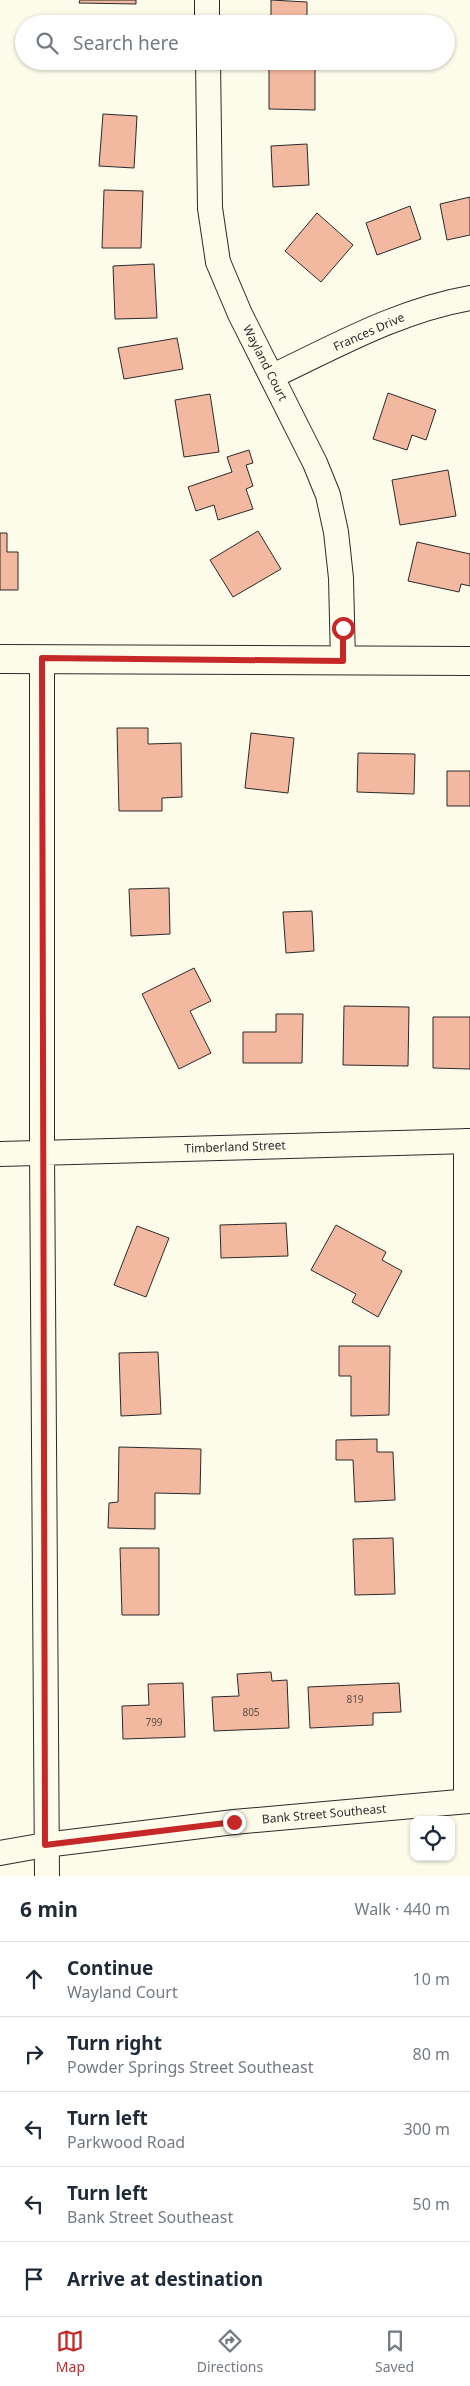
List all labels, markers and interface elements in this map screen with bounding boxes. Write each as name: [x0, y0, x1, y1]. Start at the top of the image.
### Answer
search box: [15, 15, 455, 70]
icon: search: [33, 29, 61, 57]
text: Search here: [73, 30, 179, 56]
street label: Frances Drive: [331, 308, 407, 355]
street label: Wayland Court: [239, 322, 292, 404]
route start: [332, 617, 355, 640]
street label: Timberland Street: [184, 1136, 287, 1157]
house number: 819: [346, 1692, 364, 1706]
house number: 805: [242, 1705, 260, 1719]
house number: 799: [145, 1715, 163, 1729]
street label: Bank Street Southeast: [261, 1800, 387, 1827]
route end: [223, 1811, 246, 1834]
map controls: [410, 1816, 455, 1861]
button: locate: [410, 1816, 455, 1861]
text: 6 min: [20, 1895, 78, 1923]
text: Walk · 440 m: [355, 1898, 450, 1920]
text: Continue: [67, 1955, 153, 1981]
icon: ahead: [20, 1965, 48, 1993]
text: 10 m: [413, 1968, 450, 1990]
text: Wayland Court: [67, 1981, 178, 2003]
text: Turn right: [67, 2030, 162, 2056]
icon: right: [20, 2040, 48, 2068]
text: 80 m: [413, 2043, 450, 2065]
text: Powder Springs Street Southeast: [67, 2056, 313, 2078]
text: Turn left: [67, 2105, 148, 2131]
icon: left: [20, 2115, 48, 2143]
text: 300 m: [403, 2118, 450, 2140]
text: Parkwood Road: [67, 2131, 185, 2153]
text: Turn left: [67, 2180, 148, 2206]
icon: left: [20, 2190, 48, 2218]
text: 50 m: [413, 2193, 450, 2215]
text: Bank Street Southeast: [67, 2206, 233, 2228]
icon: arrive: [20, 2265, 48, 2293]
text: Arrive at destination: [67, 2266, 263, 2292]
tab: Map: [56, 2327, 85, 2376]
tab: Directions: [197, 2327, 263, 2376]
tab: Saved: [375, 2327, 414, 2376]

